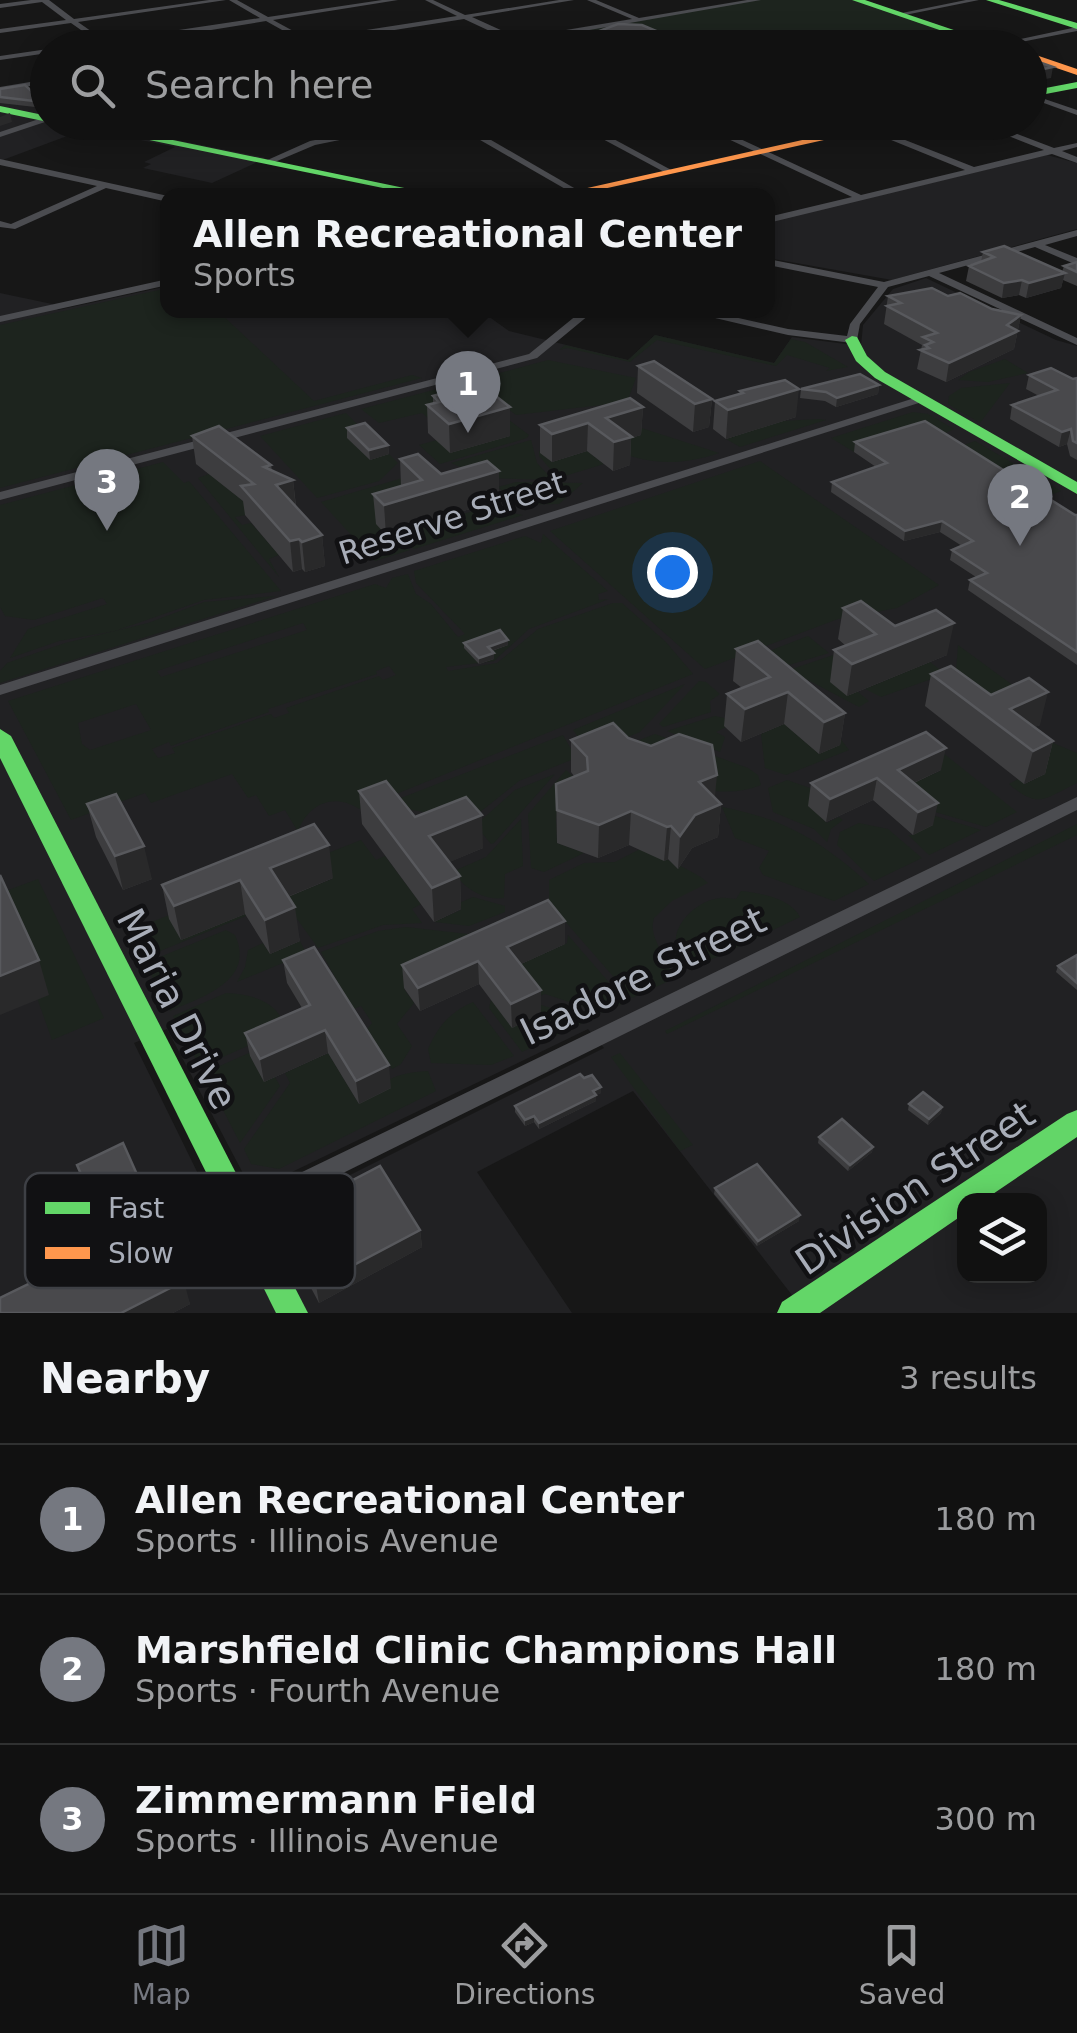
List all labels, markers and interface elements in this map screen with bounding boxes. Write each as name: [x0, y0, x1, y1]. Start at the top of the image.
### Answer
search box: [30, 30, 1047, 140]
icon: search: [65, 58, 120, 113]
text: Search here: [145, 63, 373, 107]
popup: [160, 188, 775, 318]
text: Allen Recreational Center: [193, 212, 742, 256]
text: Sports: [193, 256, 296, 294]
pin: 1: [436, 350, 500, 433]
pin: 3: [74, 448, 140, 531]
street label: Reserve Street: [334, 463, 570, 573]
pin: 2: [988, 464, 1052, 546]
your location: [647, 547, 698, 598]
street label: Isadore Street: [513, 898, 773, 1054]
street label: Maria Drive: [108, 901, 246, 1117]
street label: Division Street: [787, 1092, 1043, 1284]
legend: [25, 1173, 355, 1288]
text: Fast: [108, 1192, 164, 1225]
map controls: [957, 1193, 1047, 1283]
button: layers: [957, 1193, 1047, 1283]
text: Slow: [108, 1237, 174, 1270]
text: Nearby: [40, 1354, 210, 1403]
text: 3 results: [899, 1359, 1037, 1397]
text: Allen Recreational Center: [135, 1478, 684, 1522]
text: 1: [61, 1500, 84, 1538]
text: 180 m: [935, 1500, 1037, 1538]
text: Sports · Illinois Avenue: [135, 1522, 499, 1560]
text: Marshfield Clinic Champions Hall: [135, 1628, 837, 1672]
text: 2: [61, 1650, 84, 1688]
text: 180 m: [935, 1650, 1037, 1688]
text: Sports · Fourth Avenue: [135, 1672, 500, 1710]
text: Zimmermann Field: [135, 1778, 537, 1822]
text: 3: [61, 1800, 84, 1838]
text: 300 m: [935, 1800, 1037, 1838]
text: Sports · Illinois Avenue: [135, 1822, 499, 1860]
tab: Map: [132, 1918, 191, 2011]
tab: Directions: [454, 1918, 595, 2011]
tab: Saved: [859, 1918, 945, 2011]

